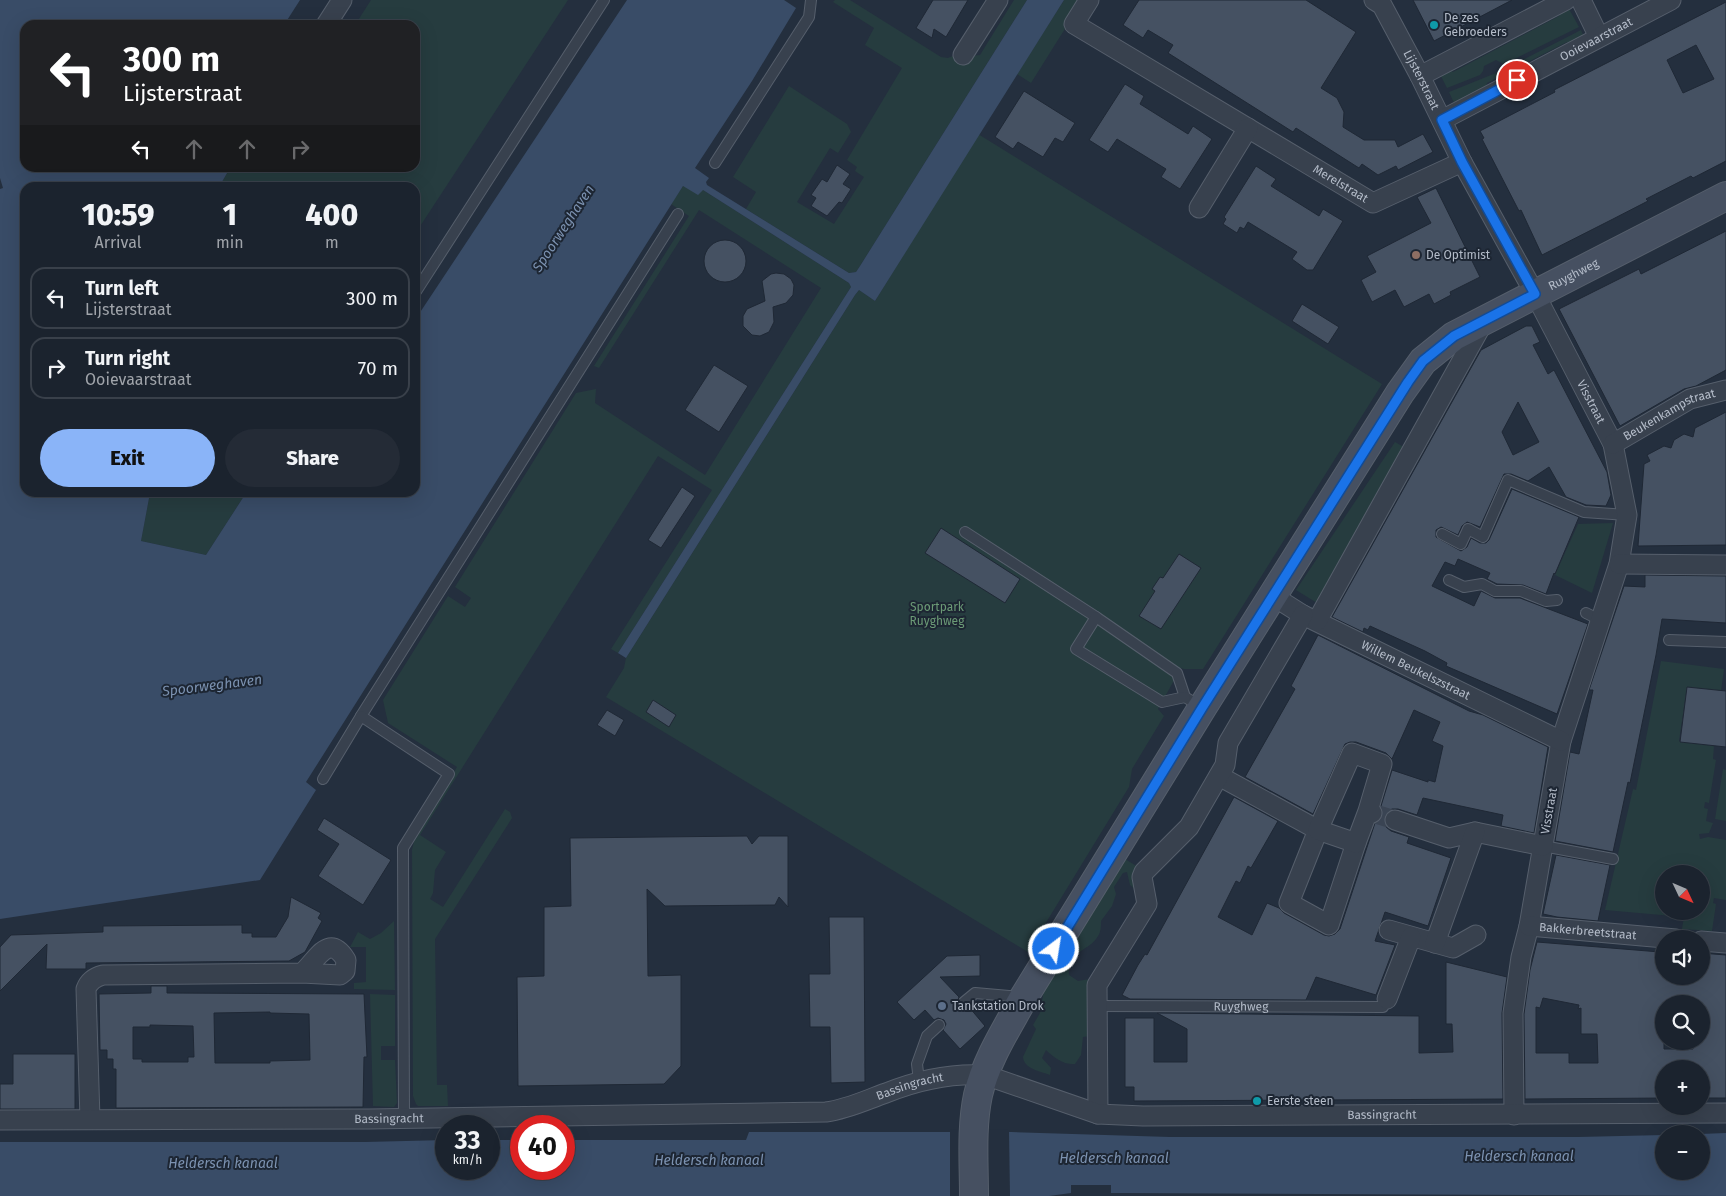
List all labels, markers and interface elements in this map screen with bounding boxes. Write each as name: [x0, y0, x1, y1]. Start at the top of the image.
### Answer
place label: De zes Gebroeders: [1444, 11, 1507, 39]
street label: Ooievaarstraat: [1557, 14, 1635, 64]
marker: De zes Gebroeders: [1428, 19, 1440, 31]
text: 300 m: [123, 38, 220, 80]
icon: left: [40, 40, 105, 105]
street label: Lijsterstraat: [1400, 48, 1443, 113]
pin: [1496, 59, 1538, 101]
icon: arrive: [1503, 66, 1531, 94]
text: Lijsterstraat: [123, 80, 242, 107]
icon: left: [127, 135, 155, 163]
icon: ahead: [180, 135, 208, 163]
icon: ahead: [233, 135, 261, 163]
icon: right: [286, 135, 314, 163]
street label: Merelstraat: [1310, 162, 1371, 206]
water label: Spoorweghaven: [528, 181, 598, 276]
text: 10:59: [82, 197, 154, 233]
text: 1: [223, 197, 237, 233]
text: 400: [305, 197, 358, 233]
text: Arrival: [95, 233, 141, 252]
text: min: [216, 233, 244, 252]
text: m: [325, 233, 339, 252]
place label: De Optimist: [1426, 248, 1491, 262]
marker: De Optimist: [1410, 249, 1422, 261]
street label: Ruyghweg: [1546, 255, 1602, 293]
text: Turn left: [85, 277, 159, 300]
icon: left: [42, 284, 70, 312]
text: 300 m: [346, 287, 398, 310]
text: Lijsterstraat: [85, 300, 172, 319]
text: Turn right: [85, 347, 170, 370]
icon: right: [42, 354, 70, 382]
text: 70 m: [358, 357, 398, 380]
text: Ooievaarstraat: [85, 370, 191, 389]
street label: Visstraat: [1574, 378, 1608, 426]
street label: Beukenkampstraat: [1621, 386, 1717, 443]
button: Exit: [40, 429, 215, 487]
button: Share: [225, 429, 400, 487]
park label: Sportpark Ruyghweg: [910, 600, 965, 628]
street label: Willem Beukelszstraat: [1359, 638, 1473, 703]
water label: Spoorweghaven: [160, 671, 263, 700]
street label: Visstraat: [1538, 786, 1560, 835]
north arrow: [1655, 865, 1710, 920]
map controls: [1655, 865, 1710, 1180]
street label: Bakkerbreetstraat: [1539, 920, 1638, 943]
position arrow: [1027, 922, 1079, 974]
button: sound: [1655, 930, 1710, 985]
button: search: [1655, 995, 1710, 1050]
place label: Tankstation Drok: [952, 999, 1045, 1013]
street label: Ruyghweg: [1214, 999, 1269, 1014]
marker: Tankstation Drok: [936, 1000, 948, 1012]
button: +: [1655, 1060, 1710, 1115]
street label: Bassingracht: [874, 1070, 945, 1103]
place label: Eerste steen: [1267, 1094, 1334, 1108]
marker: Eerste steen: [1251, 1095, 1263, 1107]
street label: Bassingracht: [1347, 1108, 1417, 1122]
street label: Bassingracht: [354, 1111, 424, 1126]
speed limit sign: 40: [510, 1115, 575, 1180]
button: −: [1655, 1125, 1710, 1180]
text: 33: [454, 1126, 481, 1156]
water label: Heldersch kanaal: [1464, 1148, 1574, 1165]
water label: Heldersch kanaal: [1059, 1150, 1169, 1167]
water label: Heldersch kanaal: [654, 1152, 764, 1169]
text: km/h: [453, 1153, 482, 1167]
water label: Heldersch kanaal: [168, 1155, 278, 1172]

